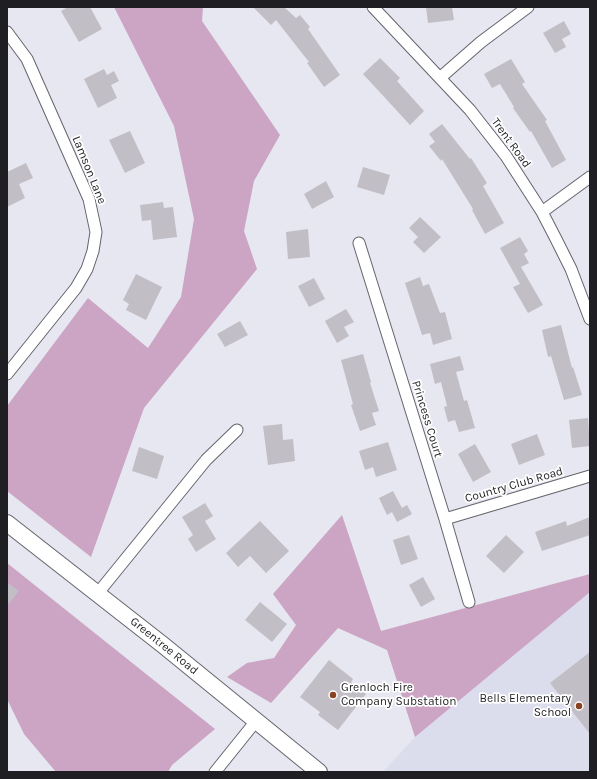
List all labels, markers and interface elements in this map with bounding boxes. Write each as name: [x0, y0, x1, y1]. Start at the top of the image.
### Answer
street label: Trent Road: [488, 115, 534, 171]
street label: Lamson Lane: [69, 134, 109, 206]
street label: Princess Court: [408, 379, 446, 459]
street label: Country Club Road: [463, 464, 565, 506]
street label: Greentree Road: [127, 614, 201, 678]
place label: Grenloch Fire Company Substation: [341, 681, 456, 709]
marker: Grenloch Fire Company Substation: [328, 690, 338, 700]
place label: Bells Elementary School: [480, 692, 571, 720]
marker: Bells Elementary School: [574, 701, 584, 711]

